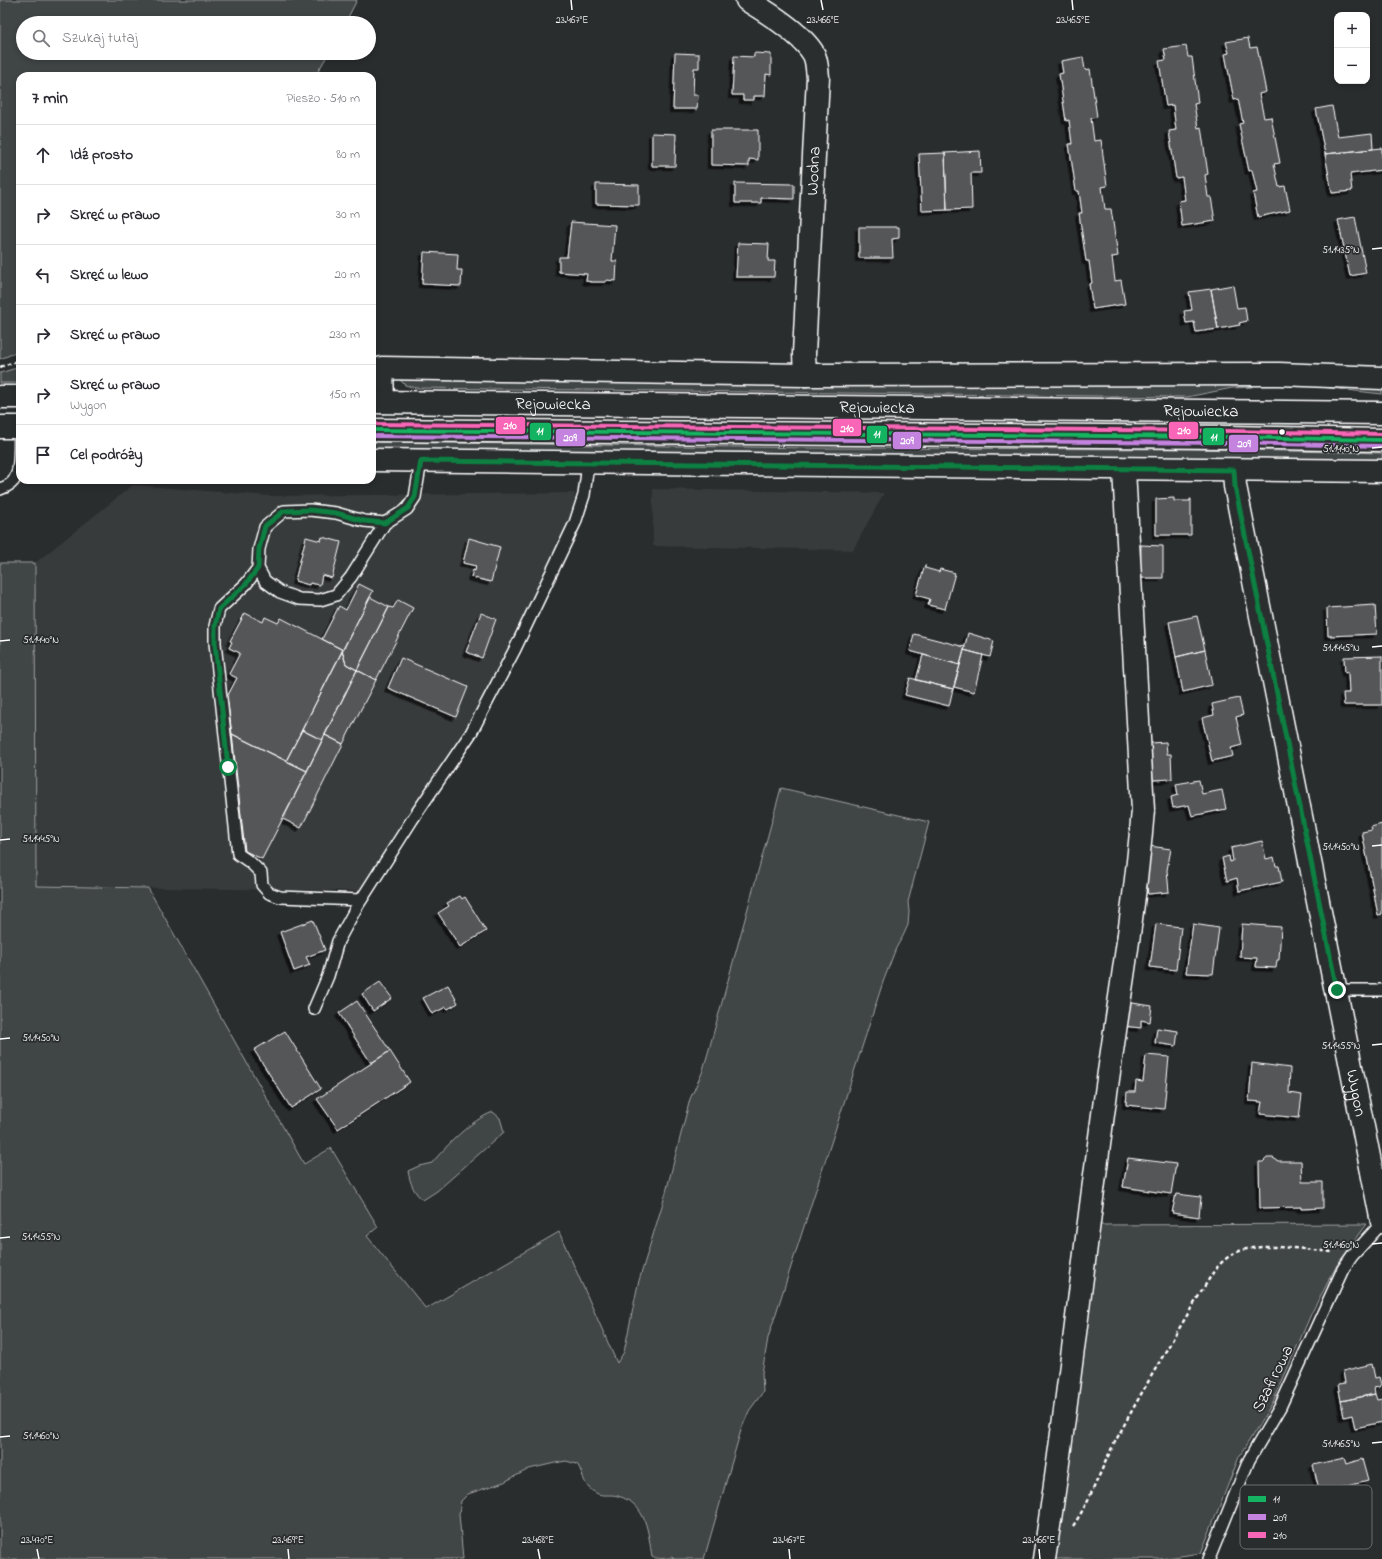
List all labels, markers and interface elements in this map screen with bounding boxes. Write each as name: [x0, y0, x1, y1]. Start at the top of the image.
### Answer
map controls: [1334, 12, 1370, 84]
button: +: [1334, 12, 1370, 48]
text: 23.467°E: [556, 13, 588, 28]
text: 23.466°E: [807, 13, 839, 28]
text: 23.465°E: [1056, 13, 1090, 28]
search box: [16, 16, 376, 60]
icon: search: [30, 27, 52, 49]
text: Szukaj tutaj: [62, 27, 138, 49]
button: −: [1334, 48, 1370, 84]
text: 7 min: [32, 86, 68, 111]
text: Pieszo · 510 m: [286, 89, 360, 108]
icon: ahead: [32, 144, 54, 166]
text: Idź prosto: [70, 144, 133, 166]
text: 80 m: [336, 145, 360, 164]
street label: Wodna: [800, 146, 828, 196]
icon: right: [32, 204, 54, 226]
text: Skręć w prawo: [70, 204, 160, 226]
text: 30 m: [336, 205, 360, 224]
text: 51.1435°N: [1322, 243, 1360, 258]
icon: left: [32, 264, 54, 286]
text: Skręć w lewo: [70, 264, 148, 286]
text: 20 m: [335, 265, 360, 284]
icon: right: [32, 324, 54, 346]
text: Skręć w prawo: [70, 324, 160, 346]
text: 230 m: [329, 325, 360, 344]
text: Skręć w prawo: [70, 374, 160, 396]
icon: right: [32, 384, 54, 406]
text: 150 m: [329, 385, 360, 404]
street label: Rejowiecka: [515, 391, 591, 417]
street label: Rejowiecka: [839, 395, 915, 420]
text: Wygon: [70, 396, 106, 415]
street label: Rejowiecka: [1163, 398, 1239, 424]
line badge: 210: [495, 416, 526, 435]
text: 210: [502, 418, 517, 434]
line badge: 210: [832, 418, 862, 437]
text: 210: [839, 421, 854, 437]
line badge: 210: [1168, 421, 1199, 440]
line badge: 11: [529, 422, 552, 441]
text: 210: [1176, 423, 1191, 439]
text: 11: [537, 424, 544, 440]
line badge: 11: [866, 425, 888, 444]
text: 11: [874, 427, 881, 443]
line badge: 11: [1202, 427, 1225, 446]
unlabelled marker: [1277, 427, 1287, 437]
line badge: 209: [555, 428, 586, 447]
text: 209: [562, 430, 577, 446]
text: 11: [1211, 430, 1218, 446]
line badge: 209: [892, 431, 922, 450]
text: 209: [899, 433, 914, 449]
line badge: 209: [1228, 434, 1259, 453]
text: 209: [1236, 436, 1251, 452]
text: 51.1440°N: [1323, 442, 1359, 457]
icon: arrive: [32, 444, 54, 466]
text: Cel podróży: [70, 444, 143, 466]
text: 51.1440°N: [23, 633, 59, 648]
text: 51.1445°N: [1322, 641, 1360, 656]
route start: [219, 758, 237, 776]
text: 51.1445°N: [22, 832, 60, 847]
text: 51.1450°N: [1322, 840, 1360, 855]
route end: [1328, 981, 1346, 999]
text: 51.1450°N: [22, 1031, 60, 1046]
text: 51.1455°N: [1321, 1039, 1361, 1054]
street label: Wygon: [1339, 1067, 1373, 1119]
text: 51.1455°N: [21, 1230, 61, 1245]
text: 51.1460°N: [1323, 1238, 1359, 1253]
street label: Szafirowa: [1246, 1341, 1300, 1417]
text: 51.1460°N: [23, 1429, 59, 1444]
text: 51.1465°N: [1322, 1437, 1360, 1452]
legend: [1240, 1485, 1372, 1549]
text: 11: [1273, 1492, 1280, 1508]
text: 209: [1273, 1510, 1287, 1526]
text: 210: [1273, 1528, 1287, 1544]
text: 23.470°E: [21, 1533, 53, 1548]
text: 23.469°E: [272, 1533, 304, 1548]
text: 23.468°E: [522, 1533, 554, 1548]
text: 23.467°E: [773, 1533, 805, 1548]
text: 23.466°E: [1023, 1533, 1055, 1548]

